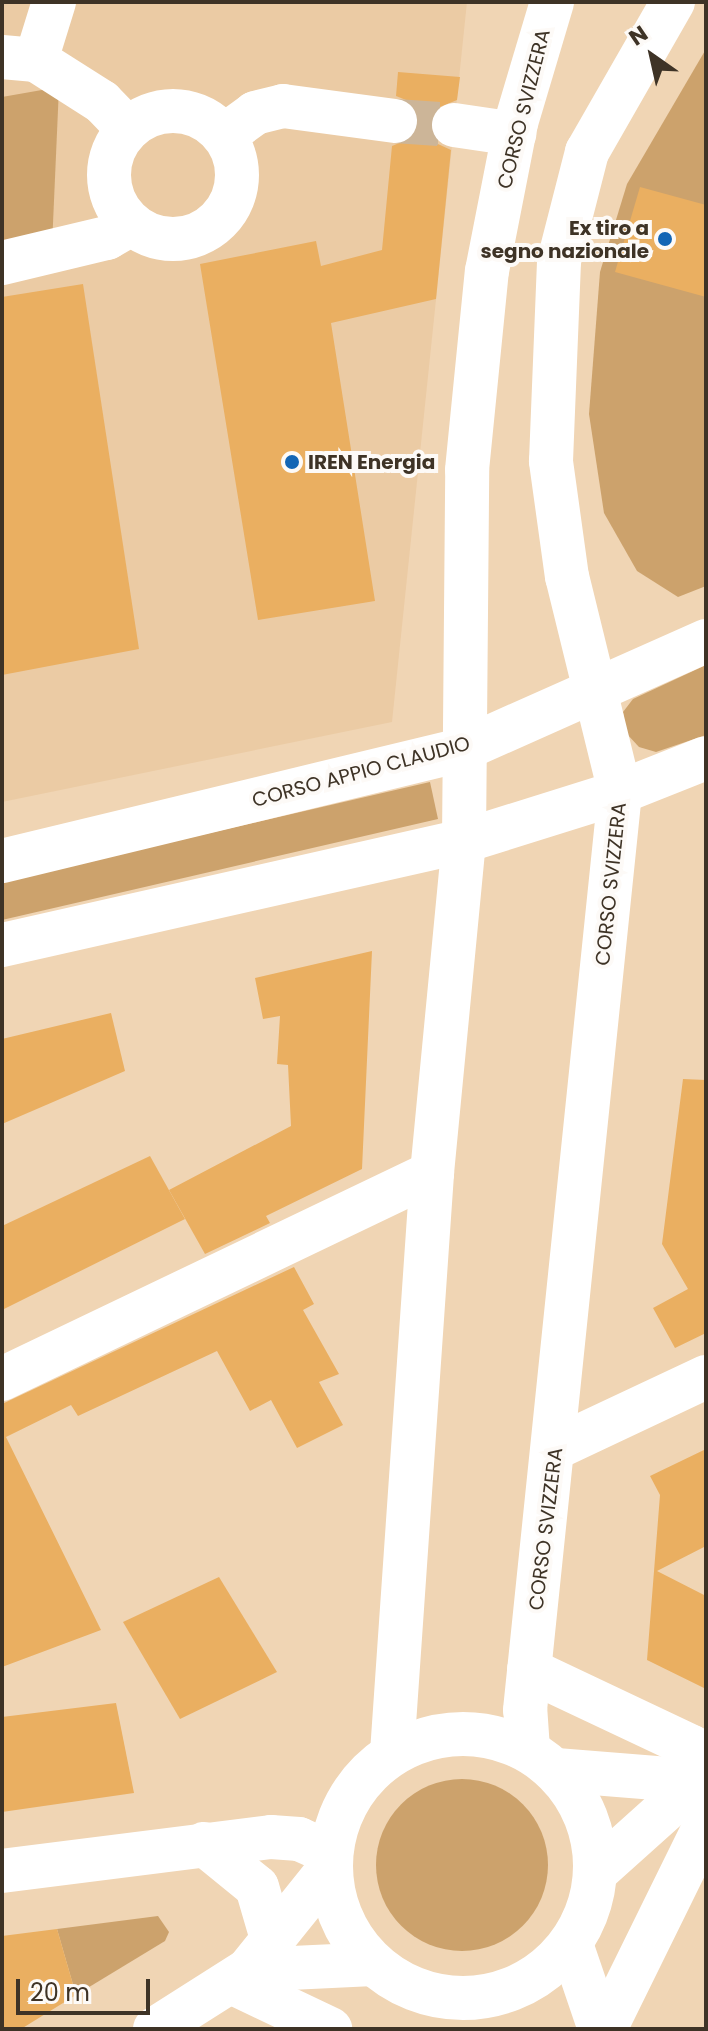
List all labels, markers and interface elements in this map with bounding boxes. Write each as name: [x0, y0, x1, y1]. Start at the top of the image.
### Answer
north arrow: [612, 16, 692, 96]
text: N: [623, 18, 654, 53]
street label: CORSO SVIZZERA: [493, 27, 555, 191]
place label: Ex tiro a segno nazionale: [481, 216, 649, 263]
marker: Ex tiro a segno nazionale: [656, 230, 674, 248]
place label: IREN Energia: [308, 450, 435, 474]
marker: IREN Energia: [283, 453, 301, 471]
street label: CORSO APPIO CLAUDIO: [249, 731, 473, 813]
street label: CORSO SVIZZERA: [591, 801, 631, 967]
street label: CORSO SVIZZERA: [524, 1446, 568, 1612]
scale bar: [20, 1963, 154, 2013]
text: 20 m: [30, 1976, 90, 2009]

